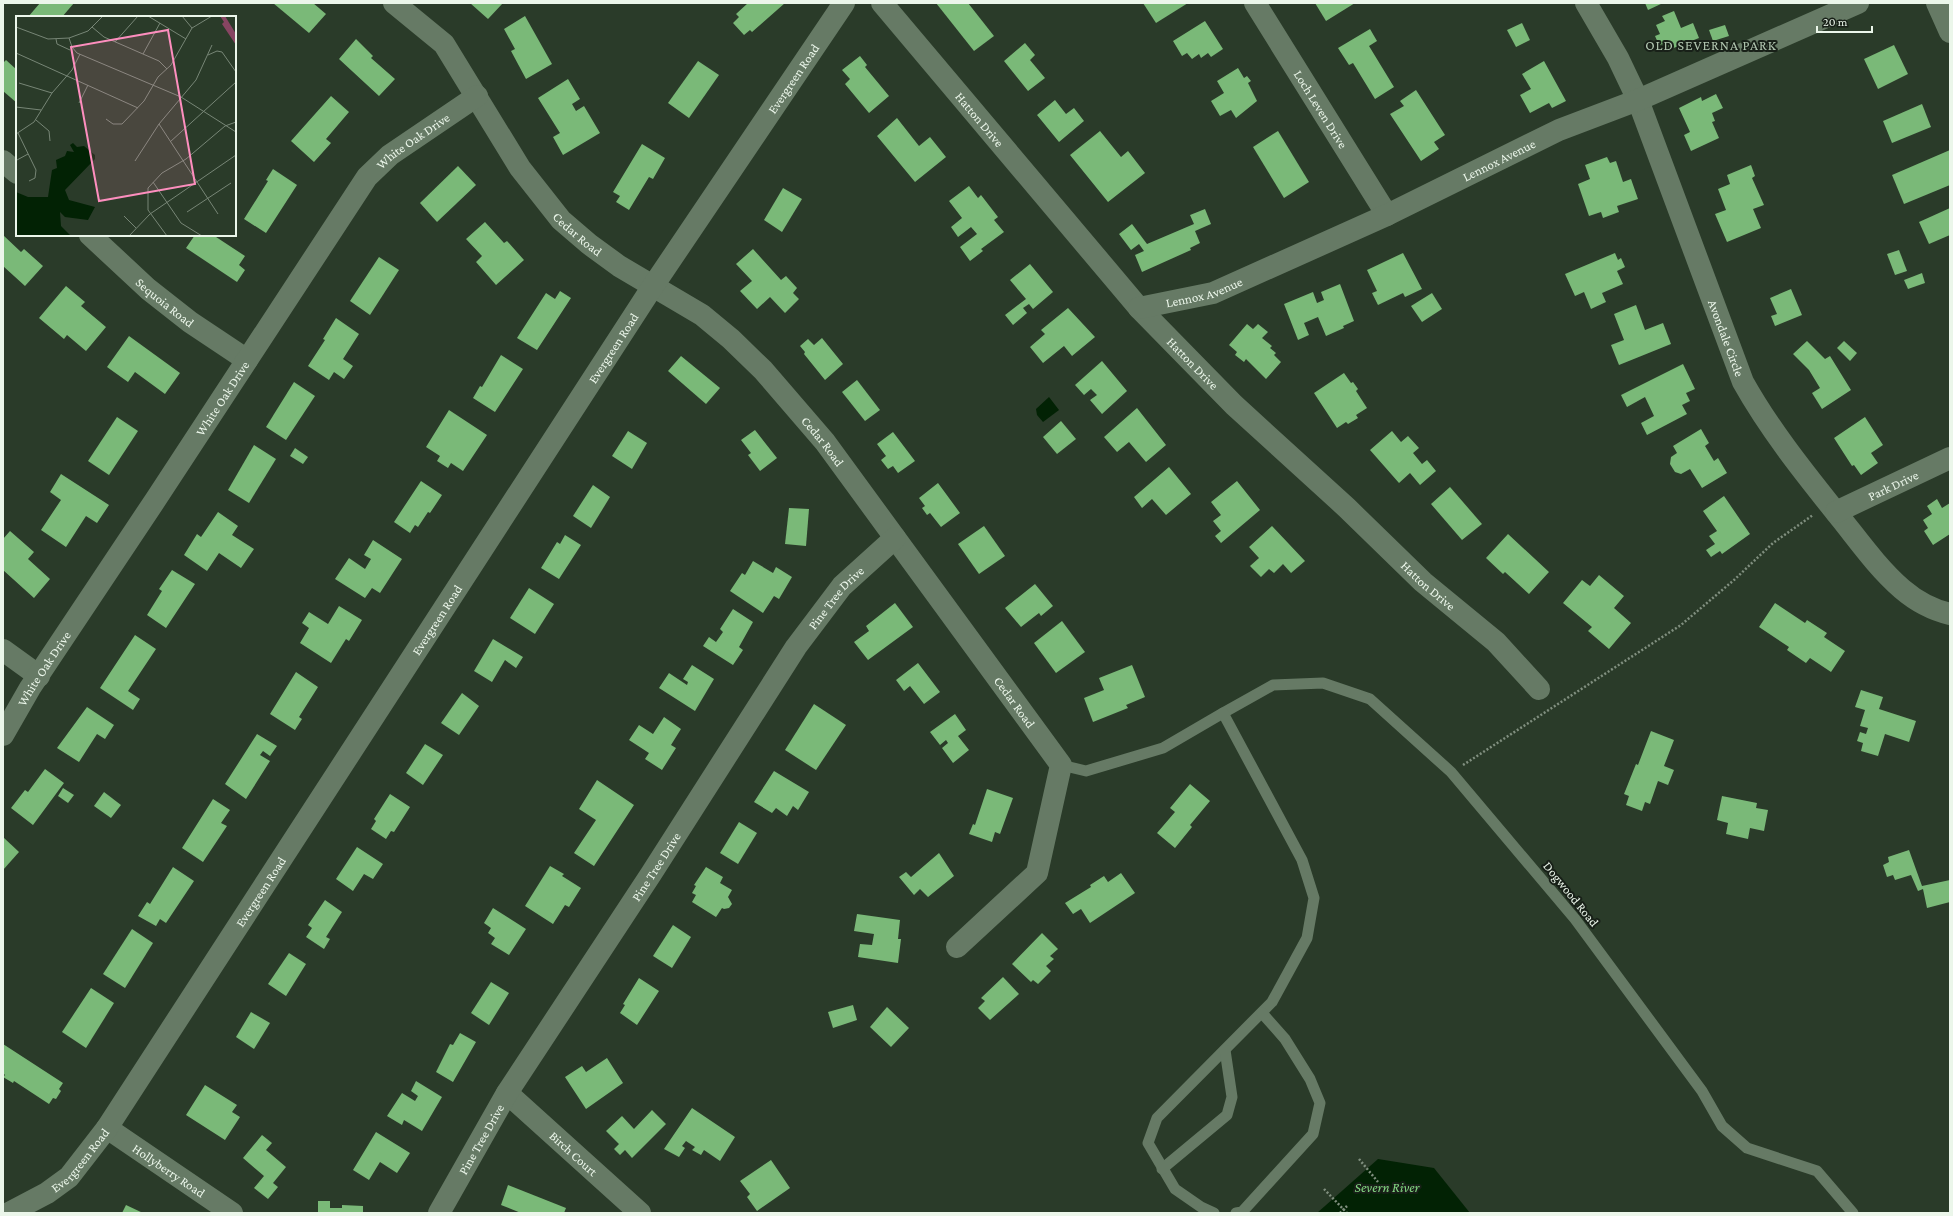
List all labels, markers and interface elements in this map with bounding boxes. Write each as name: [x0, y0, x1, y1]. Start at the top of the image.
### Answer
scale bar: [1817, 8, 1872, 34]
text: 20 m: [1823, 15, 1848, 29]
inset map: [16, 16, 236, 236]
district label: OLD SEVERNA PARK: [1645, 37, 1777, 53]
street label: Evergreen Road: [764, 41, 822, 116]
street label: Loch Leven Drive: [1291, 67, 1351, 151]
street label: Hatton Drive: [953, 89, 1008, 150]
street label: White Oak Drive: [373, 109, 452, 172]
street label: Lennox Avenue: [1460, 135, 1538, 184]
street label: Cedar Road: [550, 209, 605, 259]
street label: Lennox Avenue: [1164, 273, 1245, 310]
street label: Sequoia Road: [133, 274, 197, 330]
street label: Avondale Circle: [1705, 297, 1748, 379]
street label: Evergreen Road: [585, 310, 641, 386]
street label: Hatton Drive: [1164, 334, 1222, 393]
street label: White Oak Drive: [192, 358, 252, 438]
street label: Cedar Road: [799, 413, 848, 469]
street label: Park Drive: [1865, 467, 1921, 503]
street label: Hatton Drive: [1398, 558, 1459, 613]
street label: Pine Tree Drive: [805, 562, 867, 632]
street label: Evergreen Road: [408, 582, 465, 658]
street label: White Oak Drive: [14, 628, 74, 709]
street label: Cedar Road: [991, 673, 1039, 731]
street label: Pine Tree Drive: [628, 829, 683, 903]
street label: Evergreen Road: [232, 853, 289, 929]
street label: Dogwood Road: [1540, 858, 1602, 930]
street label: Pine Tree Drive: [455, 1101, 507, 1177]
street label: Evergreen Road: [48, 1125, 112, 1195]
street label: Birch Court: [547, 1128, 601, 1179]
street label: Hollyberry Road: [130, 1140, 208, 1200]
water label: Severn River: [1354, 1179, 1421, 1195]

